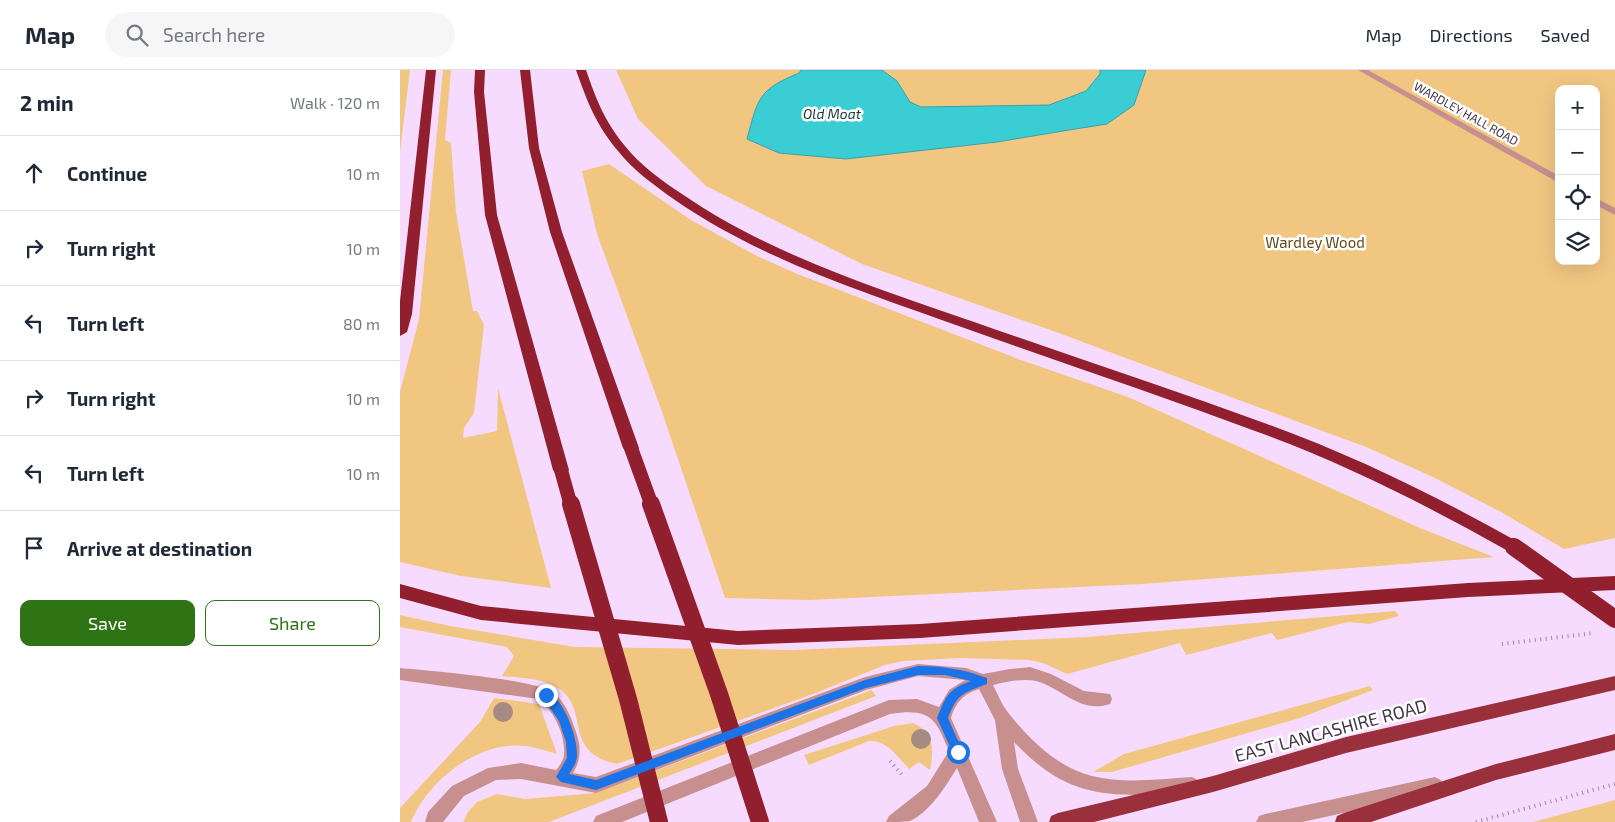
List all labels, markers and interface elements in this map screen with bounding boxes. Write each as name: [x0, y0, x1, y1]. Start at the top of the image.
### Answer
search box: [105, 12, 455, 57]
text: Map: [25, 20, 75, 49]
icon: search: [123, 21, 151, 49]
text: Search here: [163, 23, 265, 46]
text: Map: [1365, 24, 1402, 46]
text: Directions: [1430, 24, 1513, 46]
text: Saved: [1541, 24, 1590, 46]
street label: WARDLEY HALL ROAD: [1412, 79, 1521, 148]
map controls: [1555, 85, 1600, 265]
button: +: [1555, 85, 1600, 130]
text: 2 min: [20, 90, 74, 115]
text: Walk · 120 m: [290, 93, 380, 112]
water label: Old Moat: [803, 105, 862, 122]
button: −: [1555, 130, 1600, 175]
icon: ahead: [20, 159, 48, 187]
text: Continue: [67, 162, 147, 185]
text: 10 m: [346, 164, 380, 183]
button: locate: [1555, 175, 1600, 220]
button: layers: [1555, 220, 1600, 265]
park label: Wardley Wood: [1265, 233, 1365, 251]
icon: right: [20, 234, 48, 262]
text: Turn right: [67, 237, 155, 260]
text: 10 m: [346, 239, 380, 258]
icon: left: [20, 309, 48, 337]
text: Turn left: [67, 312, 144, 335]
text: 80 m: [343, 314, 380, 333]
icon: right: [20, 384, 48, 412]
text: Turn right: [67, 387, 155, 410]
text: 10 m: [346, 389, 380, 408]
icon: left: [20, 459, 48, 487]
text: Turn left: [67, 462, 144, 485]
text: 10 m: [346, 464, 380, 483]
icon: arrive: [20, 534, 48, 562]
text: Arrive at destination: [67, 537, 252, 560]
button: Save: [20, 600, 195, 646]
button: Share: [205, 600, 380, 646]
route end: [535, 684, 558, 707]
street label: EAST LANCASHIRE ROAD: [1232, 694, 1429, 766]
route start: [947, 741, 970, 764]

